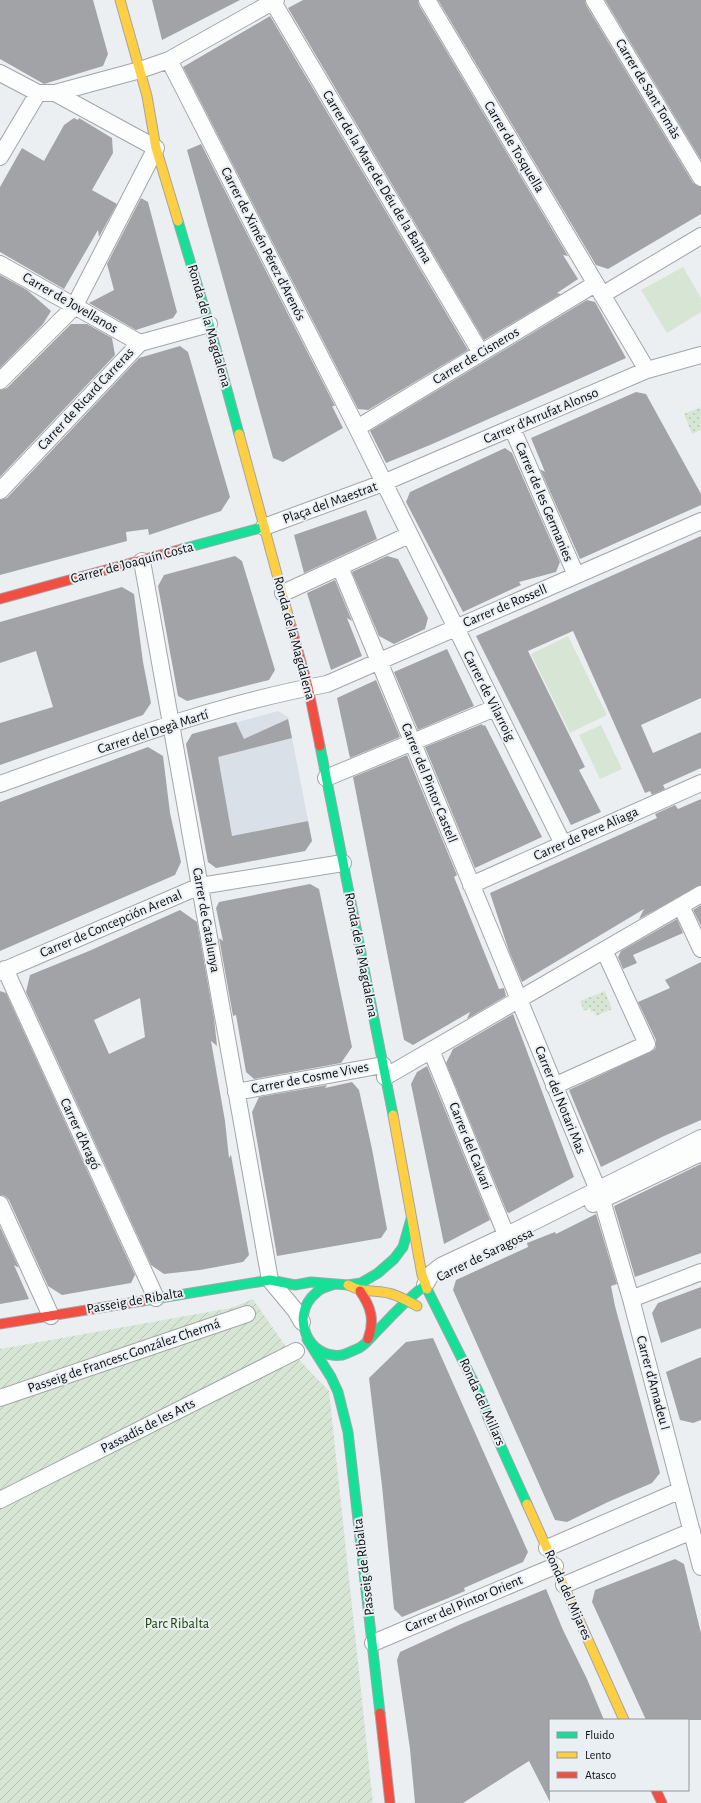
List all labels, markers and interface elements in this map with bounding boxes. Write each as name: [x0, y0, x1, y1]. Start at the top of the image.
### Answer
street label: Carrer de Sant Tomàs: [613, 36, 683, 142]
street label: Carrer de la Mare de Déu de la Balma: [320, 88, 435, 266]
street label: Carrer de Tosquella: [481, 99, 547, 196]
street label: Carrer de Ximén Pérez d'Arenós: [218, 165, 308, 323]
street label: Ronda de la Magdalena: [185, 263, 233, 389]
street label: Carrer de Jovellanos: [20, 270, 120, 336]
street label: Carrer de Cisneros: [430, 325, 522, 387]
street label: Carrer de Ricard Carreras: [35, 345, 137, 453]
street label: Carrer d'Arrufat Alonso: [481, 385, 601, 447]
street label: Carrer de les Germanies: [513, 440, 575, 564]
street label: Plaça del Maestrat: [281, 479, 380, 527]
street label: Carrer de Joaquín Costa: [69, 540, 195, 586]
street label: Ronda de la Magdalena: [271, 575, 317, 702]
street label: Carrer de Rossell: [461, 582, 549, 630]
street label: Carrer de Vilarroig: [460, 649, 518, 743]
street label: Carrer del Degà Martí: [96, 707, 211, 757]
street label: Carrer del Pintor Castell: [399, 721, 459, 845]
street label: Carrer de Pere Aliaga: [532, 804, 641, 863]
street label: Carrer de Catalunya: [190, 866, 222, 974]
street label: Carrer de Concepción Arenal: [38, 888, 184, 960]
street label: Ronda de la Magdalena: [342, 891, 380, 1019]
street label: Carrer del Notari Mas: [532, 1044, 588, 1156]
street label: Carrer de Cosme Vives: [250, 1060, 370, 1096]
street label: Carrer d'Aragó: [57, 1096, 103, 1172]
street label: Carrer del Calvari: [446, 1100, 494, 1192]
street label: Carrer de Saragossa: [434, 1225, 536, 1285]
street label: Passeig de Ribalta: [86, 1286, 185, 1316]
street label: Passeig de Francesc González Chermá: [26, 1316, 222, 1396]
street label: Carrer d'Amadeu I: [634, 1334, 672, 1432]
street label: Ronda del Millars: [456, 1356, 508, 1448]
street label: Passadís de les Arts: [99, 1396, 197, 1456]
street label: Passeig de Ribalta: [351, 1517, 377, 1616]
street label: Ronda del Mijares: [542, 1548, 594, 1642]
street label: Carrer del Pintor Orient: [403, 1573, 525, 1635]
park label: Parc Ribalta: [145, 1617, 210, 1631]
legend: [549, 1719, 689, 1791]
text: Fluido: [585, 1729, 614, 1741]
text: Lento: [585, 1749, 611, 1761]
text: Atasco: [585, 1769, 616, 1781]

